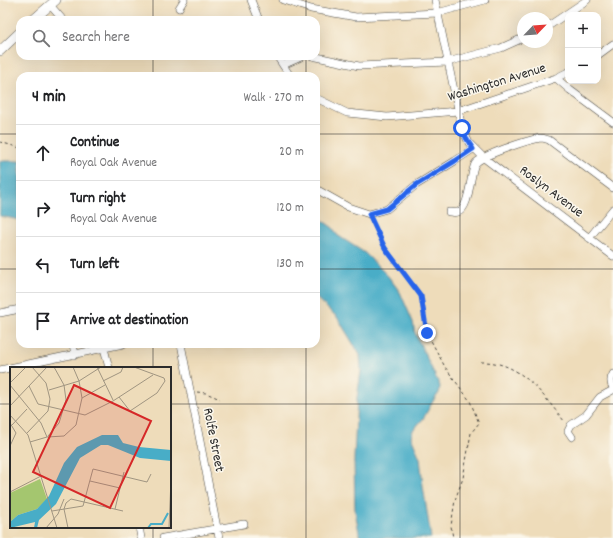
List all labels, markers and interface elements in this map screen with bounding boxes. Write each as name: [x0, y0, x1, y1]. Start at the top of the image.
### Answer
north arrow: [517, 12, 553, 48]
map controls: [565, 12, 601, 84]
button: +: [565, 12, 601, 48]
search box: [16, 16, 320, 60]
icon: search: [30, 27, 52, 49]
text: Search here: [62, 27, 130, 49]
button: −: [565, 48, 601, 84]
street label: Washington Avenue: [446, 59, 548, 107]
text: 4 min: [32, 86, 66, 110]
text: Walk · 270 m: [243, 89, 304, 108]
route start: [453, 119, 471, 137]
text: Continue: [70, 132, 119, 154]
icon: ahead: [32, 142, 54, 164]
text: 20 m: [279, 143, 304, 162]
text: Royal Oak Avenue: [70, 154, 157, 173]
street label: Roslyn Avenue: [515, 161, 587, 223]
text: Turn right: [70, 188, 126, 210]
icon: right: [32, 198, 54, 220]
text: 120 m: [276, 199, 304, 218]
text: Royal Oak Avenue: [70, 210, 157, 229]
icon: left: [32, 254, 54, 276]
text: Turn left: [70, 254, 119, 276]
text: 130 m: [276, 255, 304, 274]
icon: arrive: [32, 310, 54, 332]
text: Arrive at destination: [70, 310, 188, 332]
route end: [418, 324, 436, 342]
inset map: [10, 367, 171, 528]
street label: Rolfe Street: [197, 406, 229, 474]

